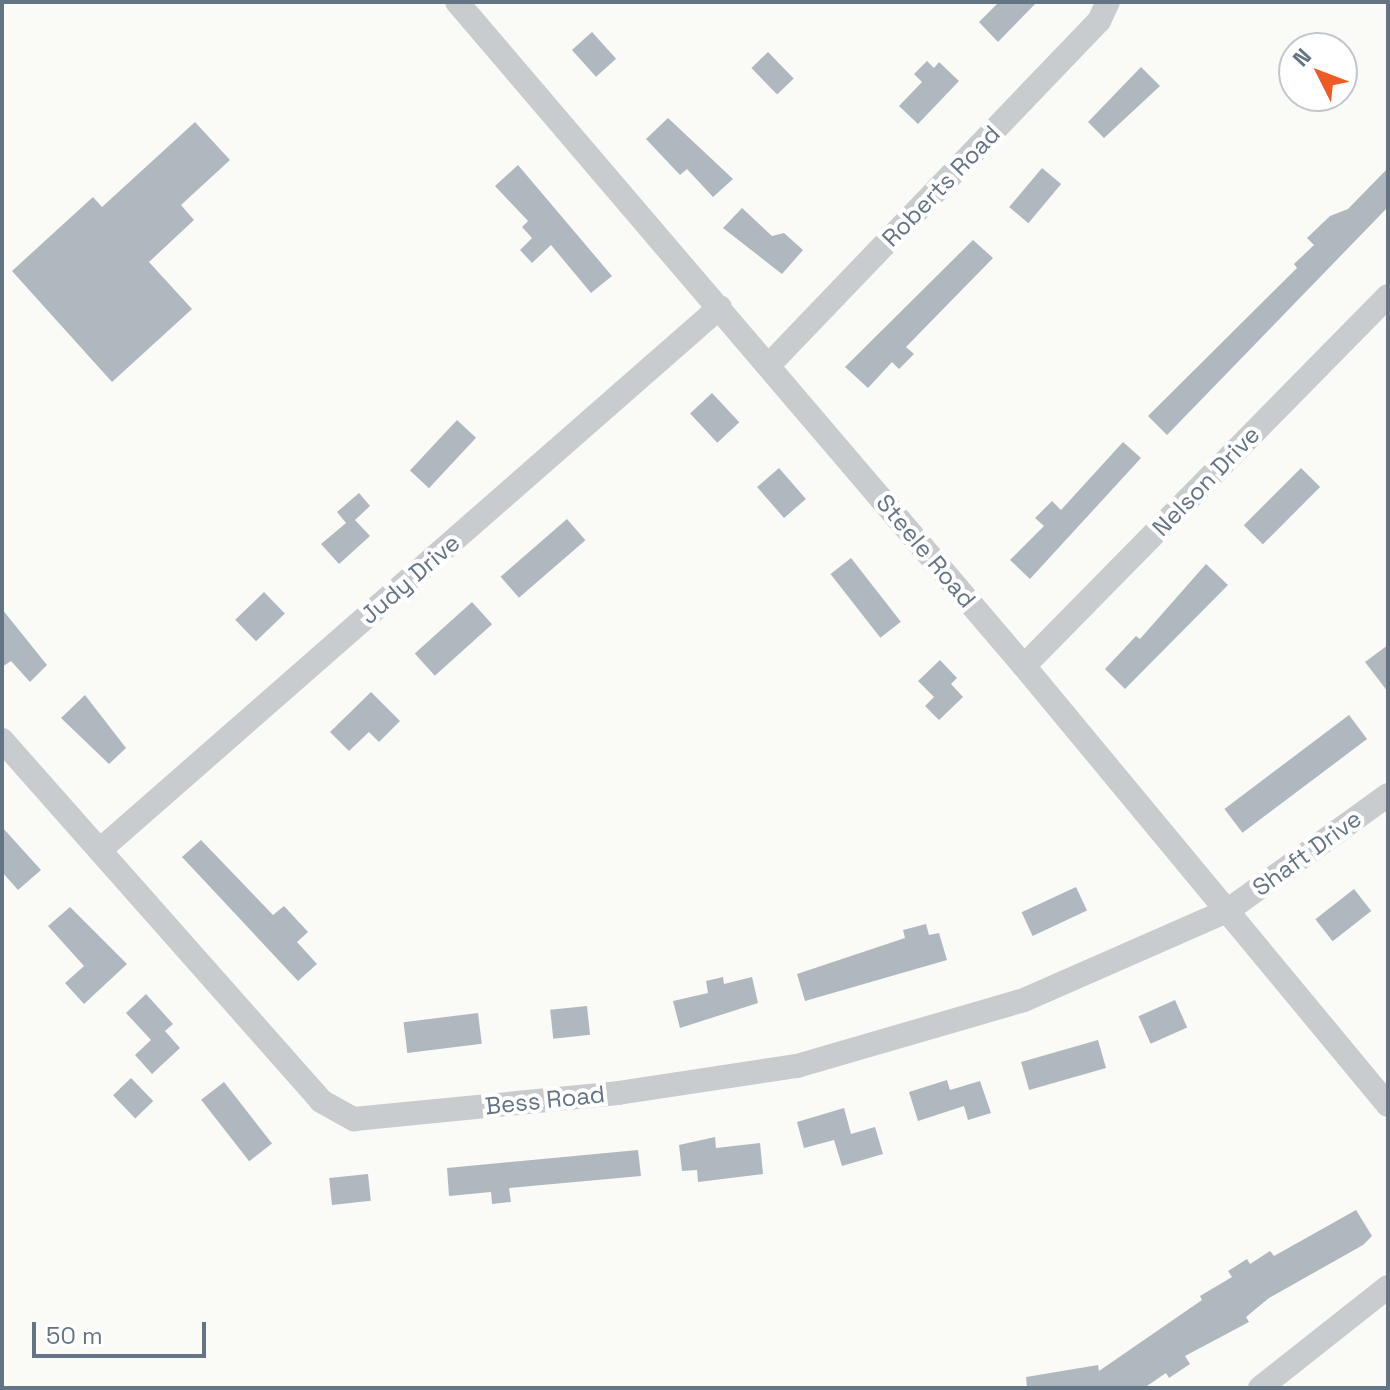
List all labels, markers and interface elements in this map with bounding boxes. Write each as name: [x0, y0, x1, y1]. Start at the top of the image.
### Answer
north arrow: [1278, 32, 1358, 112]
text: N: [1286, 42, 1317, 72]
street label: Roberts Road: [876, 119, 1006, 253]
street label: Nelson Drive: [1146, 420, 1266, 542]
street label: Steele Road: [870, 489, 982, 613]
street label: Judy Drive: [354, 528, 466, 630]
street label: Shaft Drive: [1247, 804, 1367, 902]
street label: Bess Road: [484, 1079, 606, 1121]
scale bar: [36, 1306, 210, 1356]
text: 50 m: [46, 1320, 103, 1351]

